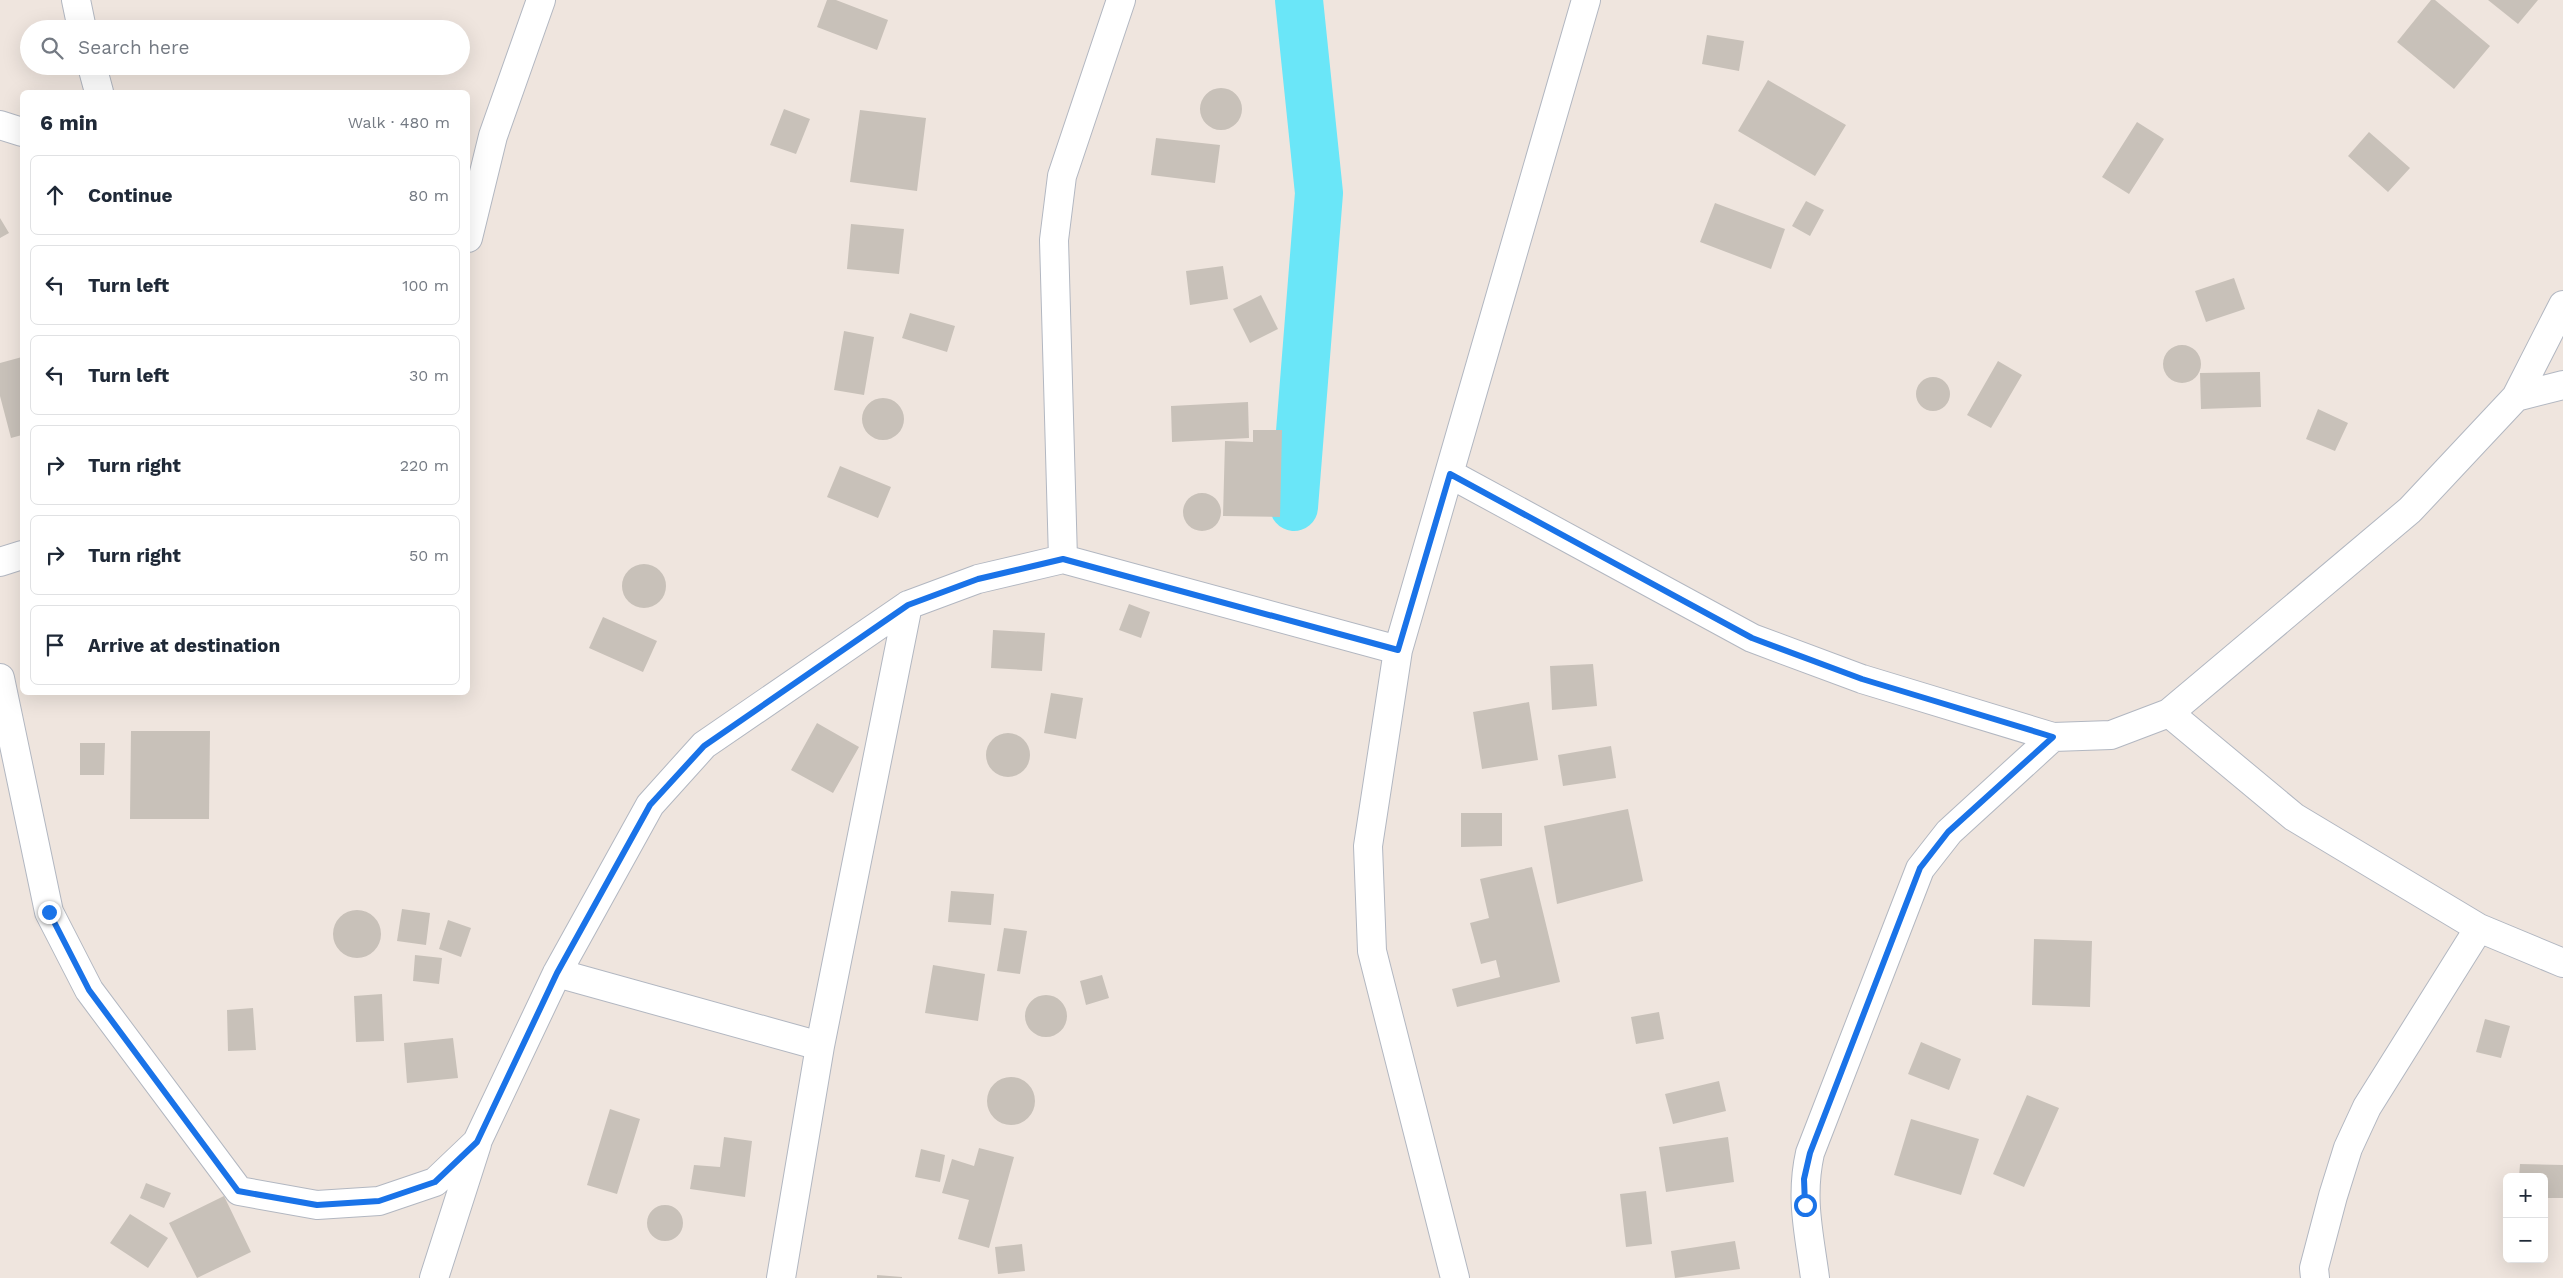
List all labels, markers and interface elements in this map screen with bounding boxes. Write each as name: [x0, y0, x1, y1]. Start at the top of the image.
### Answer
search box: [20, 20, 470, 75]
icon: search: [38, 34, 66, 62]
text: Search here: [78, 36, 189, 59]
text: 6 min: [40, 110, 98, 135]
text: Walk · 480 m: [348, 113, 450, 132]
icon: ahead: [41, 181, 69, 209]
text: Continue: [88, 184, 172, 207]
text: 80 m: [408, 186, 449, 205]
icon: left: [41, 271, 69, 299]
text: Turn left: [88, 274, 169, 297]
text: 100 m: [402, 276, 449, 295]
icon: left: [41, 361, 69, 389]
text: Turn left: [88, 364, 169, 387]
text: 30 m: [409, 366, 449, 385]
icon: right: [41, 451, 69, 479]
text: Turn right: [88, 454, 181, 477]
text: 220 m: [400, 456, 449, 475]
icon: right: [41, 541, 69, 569]
text: Turn right: [88, 544, 181, 567]
text: 50 m: [409, 546, 449, 565]
icon: arrive: [41, 631, 69, 659]
text: Arrive at destination: [88, 634, 280, 657]
route end: [38, 901, 61, 924]
map controls: [2503, 1173, 2548, 1263]
button: +: [2503, 1173, 2548, 1218]
route start: [1794, 1194, 1817, 1217]
button: −: [2503, 1218, 2548, 1263]

